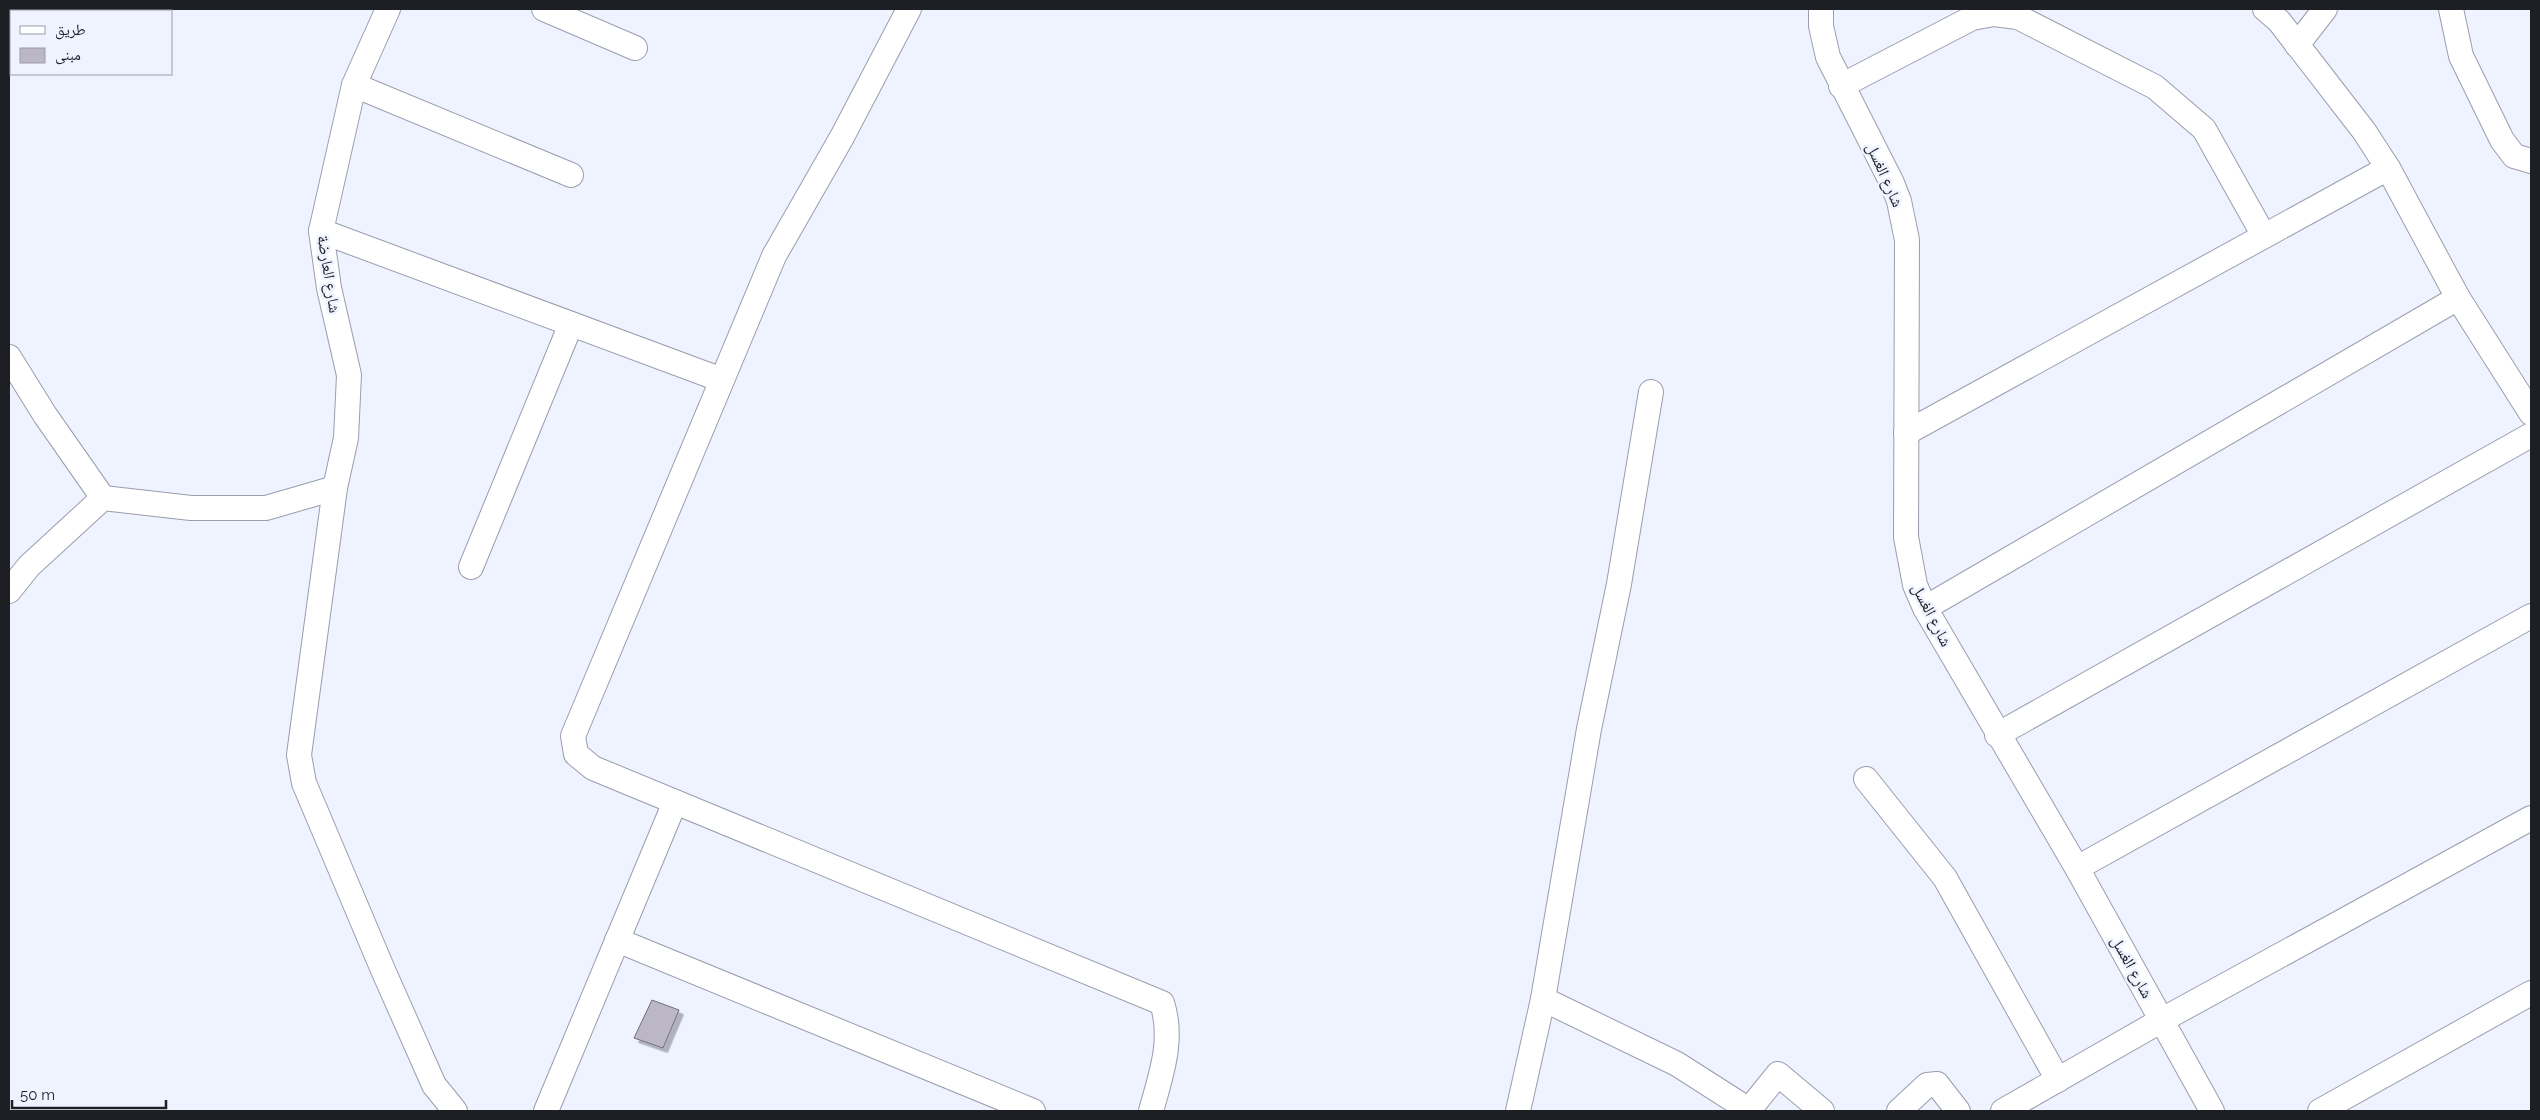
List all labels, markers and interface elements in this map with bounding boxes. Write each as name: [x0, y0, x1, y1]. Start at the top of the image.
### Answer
legend: [10, 10, 172, 75]
text: طريق: [55, 21, 86, 40]
text: مبنى: [55, 46, 81, 65]
street label: شارع الغسل: [1861, 140, 1908, 211]
street label: شارع العارضة: [313, 234, 345, 314]
street label: شارع الغسل: [1907, 580, 1956, 650]
street label: شارع الغسل: [2106, 932, 2157, 1002]
scale bar: [12, 1078, 166, 1110]
text: 50 m: [20, 1086, 55, 1104]

